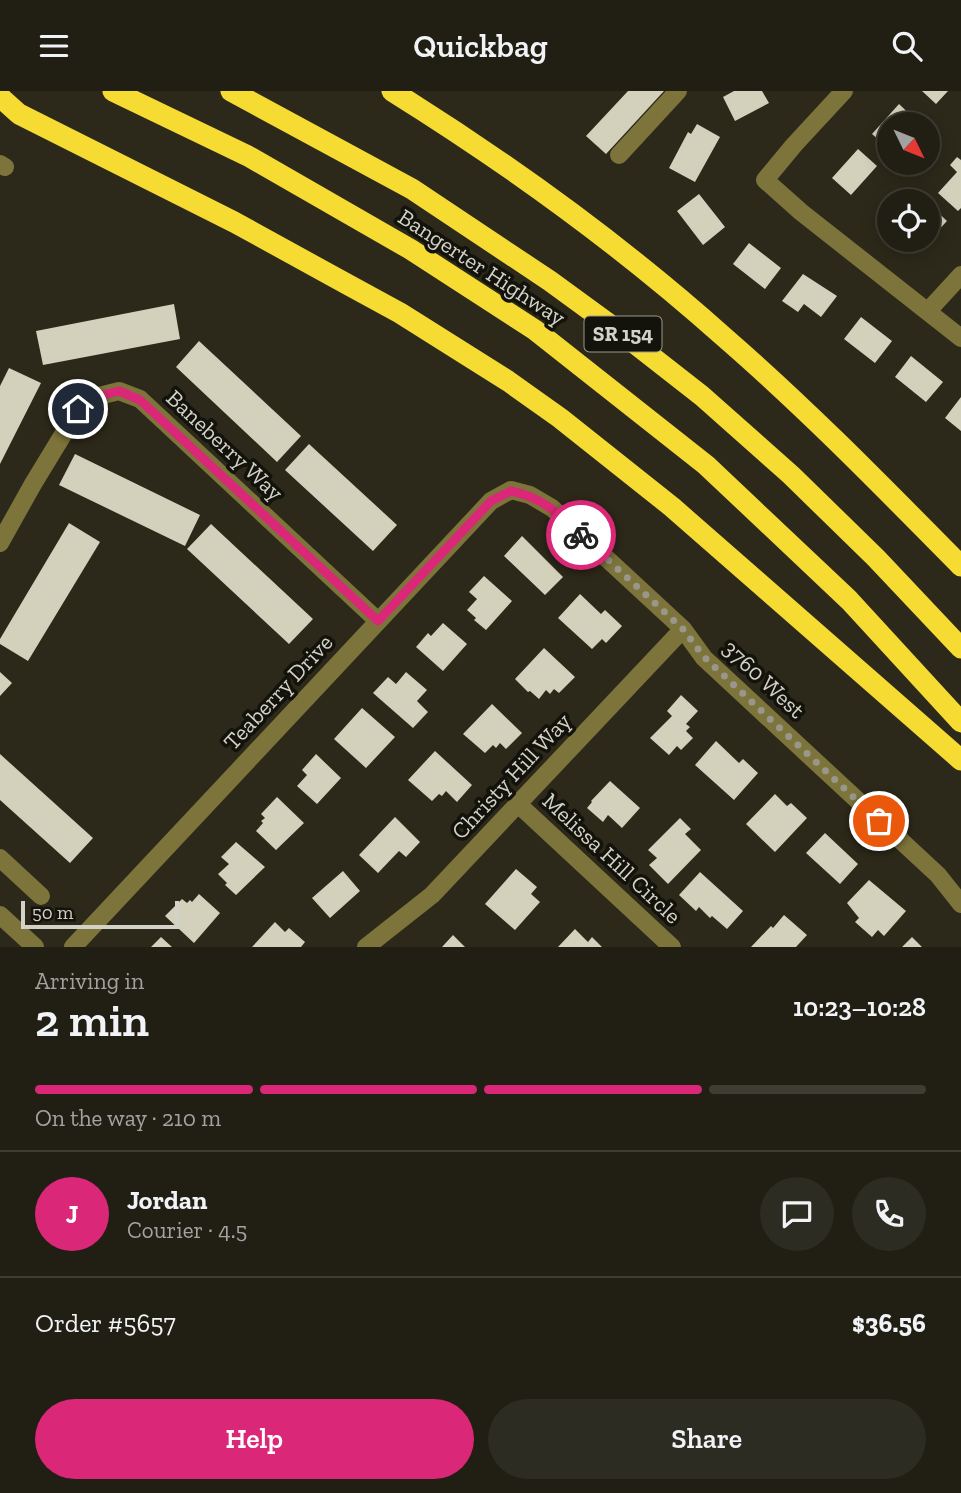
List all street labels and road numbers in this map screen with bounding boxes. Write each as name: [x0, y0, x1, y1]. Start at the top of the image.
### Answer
street label: Bangerter Highway: [393, 202, 571, 332]
road number: SR 154: [584, 317, 662, 351]
street label: Baneberry Way: [161, 384, 290, 507]
street label: Teaberry Drive: [217, 628, 339, 756]
street label: 3760 West: [717, 634, 811, 724]
street label: Christy Hill Way: [445, 707, 577, 845]
street label: Melissa Hill Circle: [537, 787, 687, 929]

